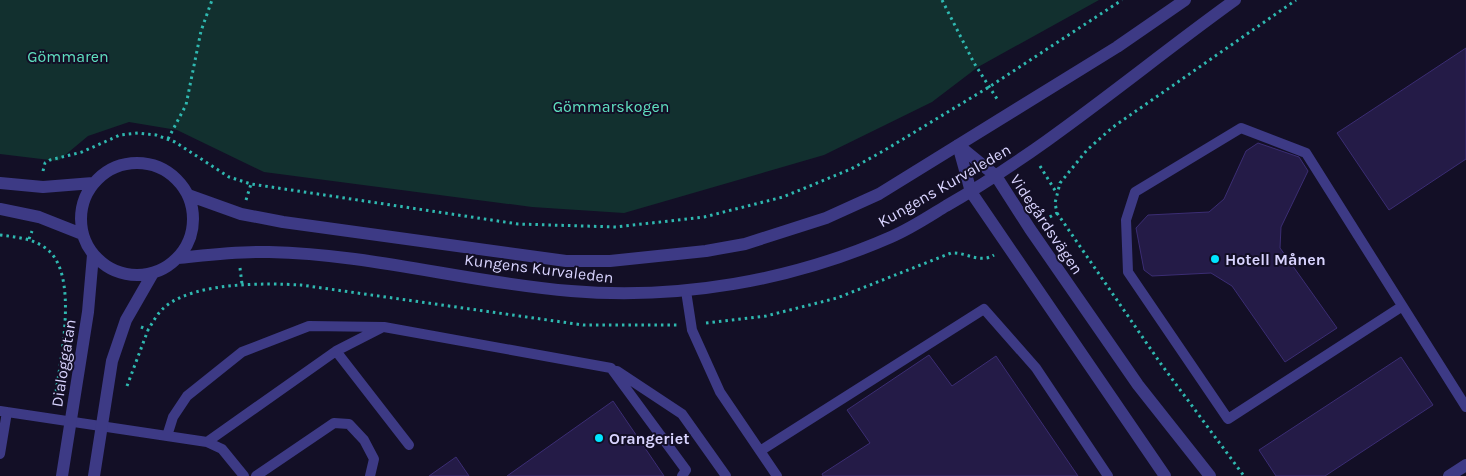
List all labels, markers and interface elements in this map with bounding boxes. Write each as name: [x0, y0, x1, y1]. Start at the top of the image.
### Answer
park label: Gömmaren: [27, 47, 109, 66]
park label: Gömmarskogen: [553, 97, 669, 116]
street label: Kungens Kurvaleden: [874, 140, 1014, 231]
street label: Videgårdsvägen: [1006, 171, 1087, 278]
street label: Kungens Kurvaleden: [463, 250, 615, 287]
place label: Hotell Månen: [1225, 250, 1326, 269]
marker: Hotell Månen: [1209, 253, 1221, 265]
street label: Dialoggatan: [47, 318, 80, 408]
place label: Orangeriet: [609, 429, 690, 448]
marker: Orangeriet: [593, 432, 605, 444]

